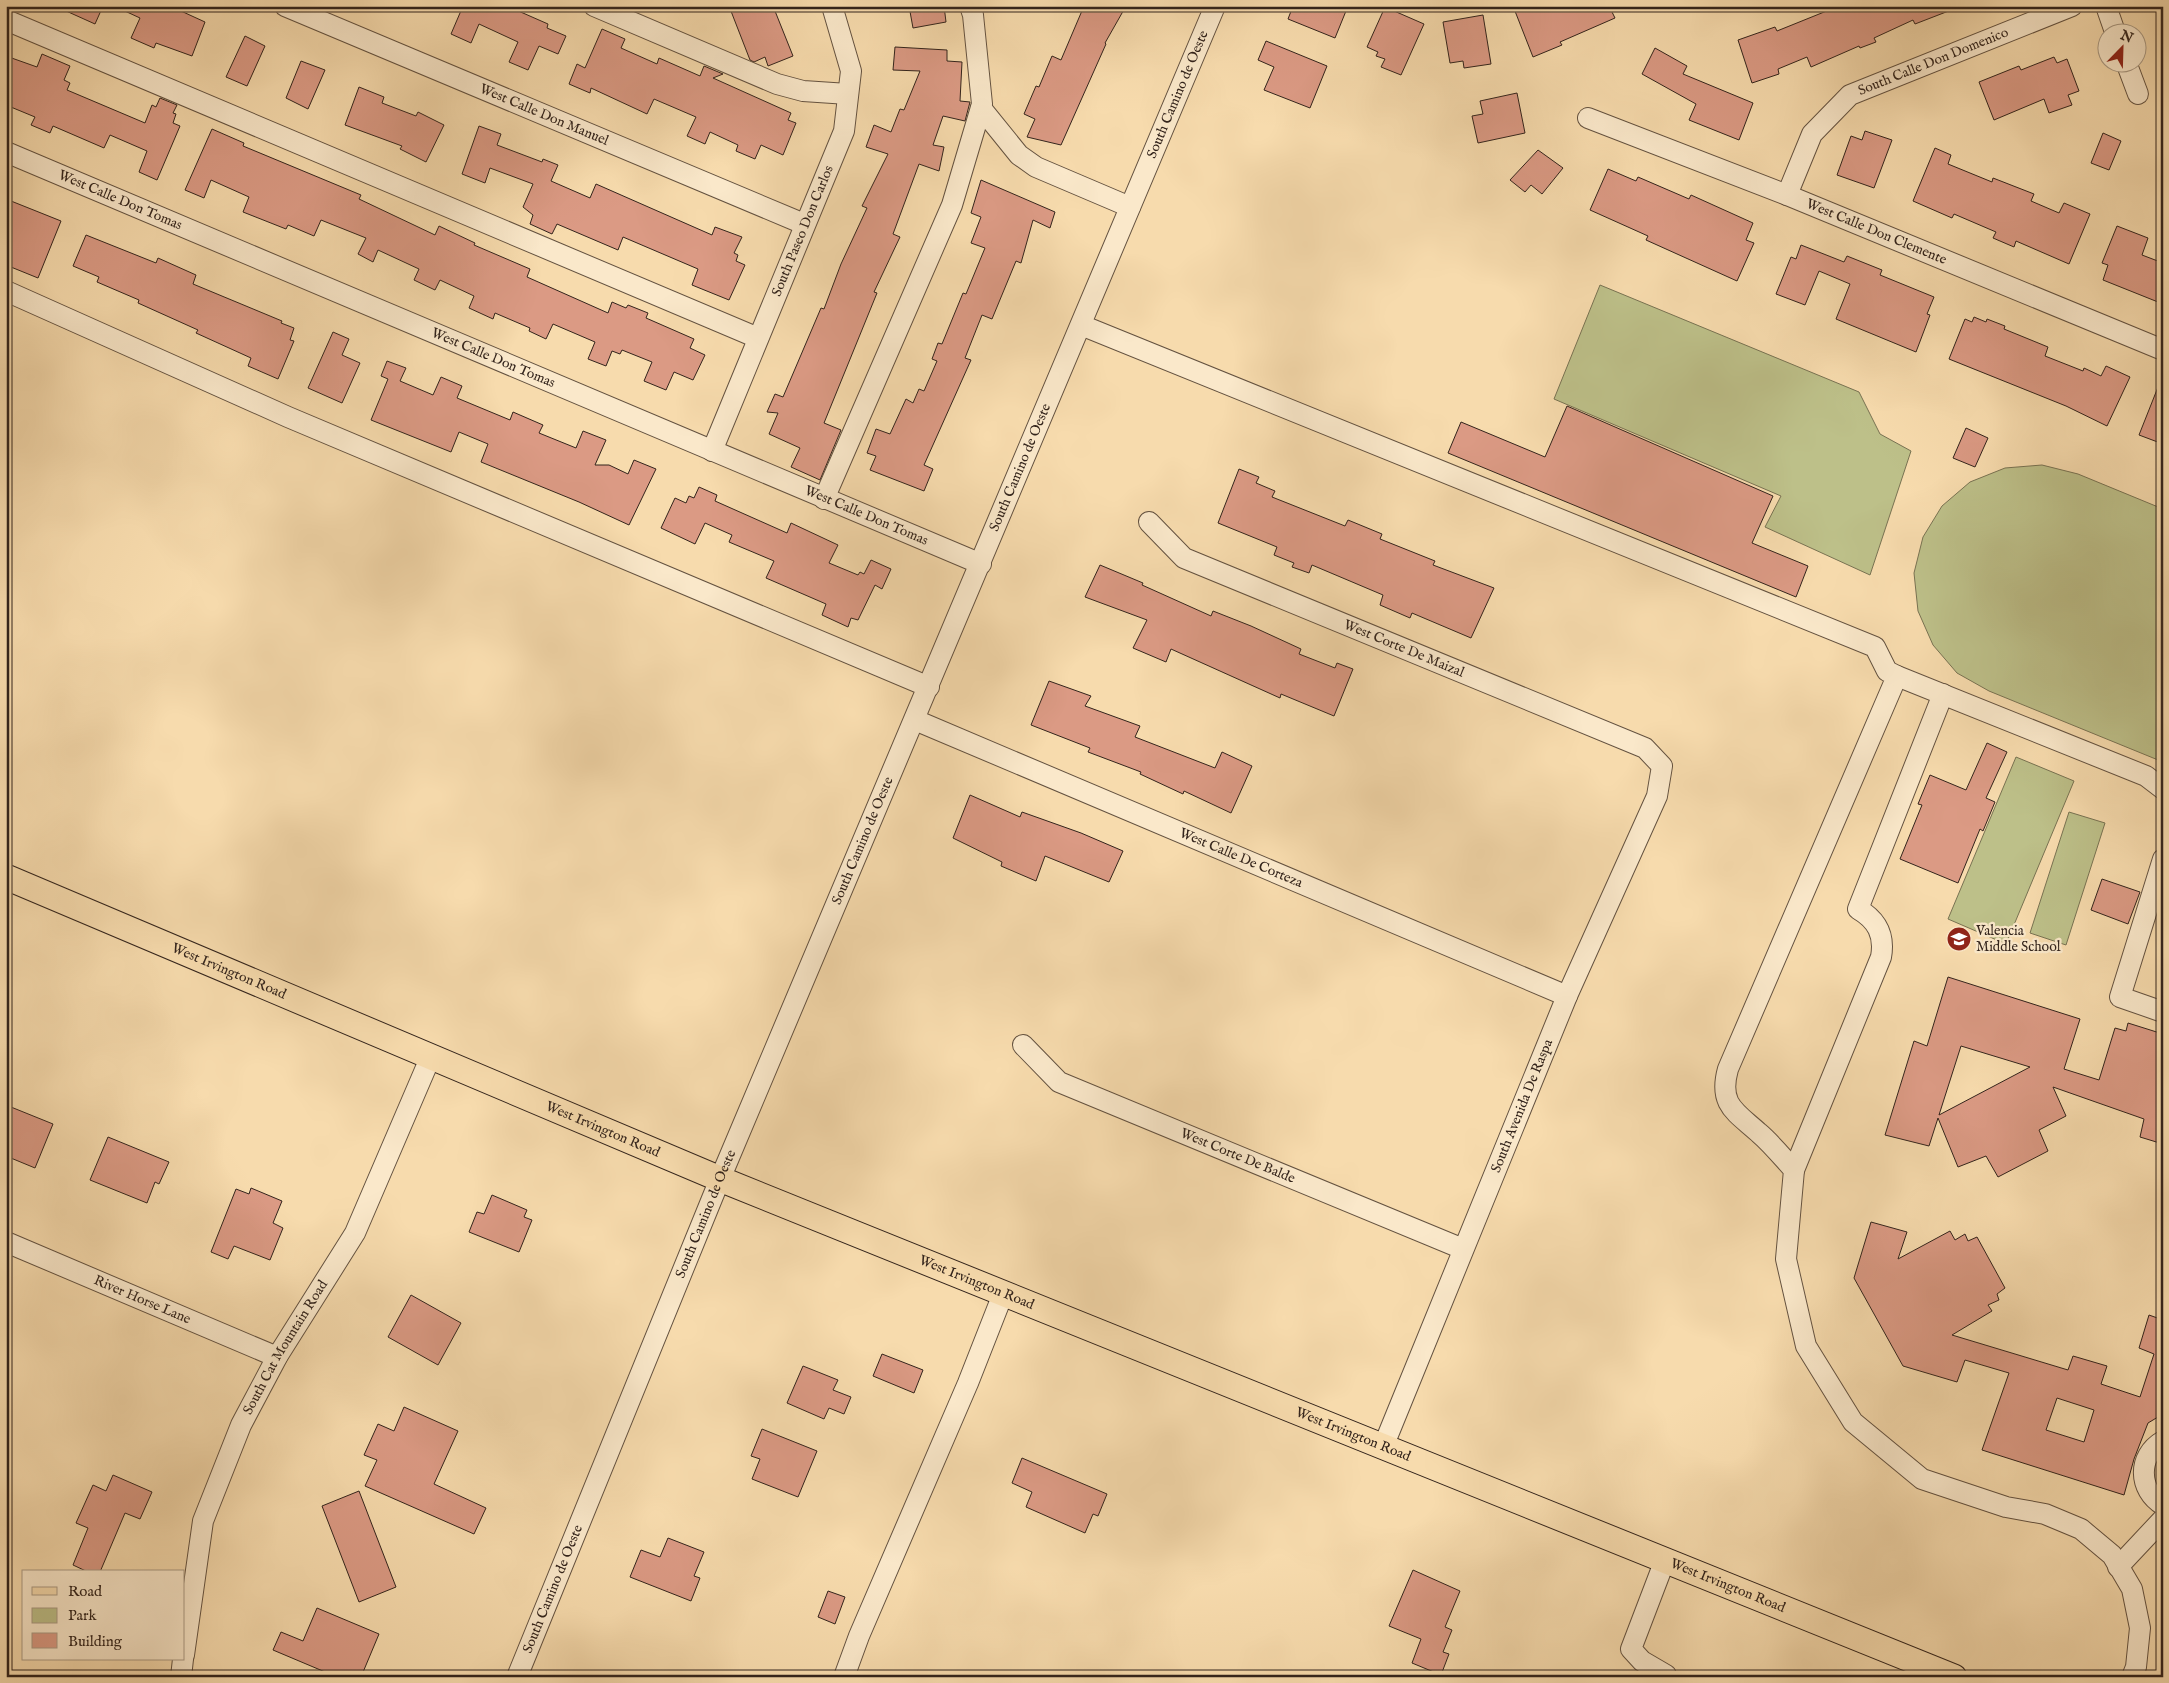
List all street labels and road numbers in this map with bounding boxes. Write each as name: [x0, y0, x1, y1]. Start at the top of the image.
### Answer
street label: South Calle Don Domenico: [1855, 23, 2011, 100]
street label: South Camino de Oeste: [1143, 27, 1213, 161]
street label: West Calle Don Manuel: [477, 80, 612, 150]
street label: South Paseo Don Carlos: [768, 163, 838, 299]
street label: West Calle Don Tomas: [56, 166, 185, 234]
street label: West Calle Don Clemente: [1803, 195, 1950, 269]
street label: West Calle Don Tomas: [429, 324, 558, 392]
street label: South Camino de Oeste: [985, 400, 1055, 534]
street label: West Calle Don Tomas: [802, 481, 931, 550]
street label: West Corte De Maizal: [1341, 616, 1467, 682]
street label: South Camino de Oeste: [828, 773, 898, 907]
street label: West Calle De Corteza: [1177, 824, 1306, 892]
street label: West Irvington Road: [169, 939, 289, 1004]
street label: South Avenida De Raspa: [1487, 1036, 1557, 1175]
street label: West Irvington Road: [543, 1097, 663, 1162]
street label: West Corte De Balde: [1178, 1124, 1298, 1188]
street label: South Camino de Oeste: [672, 1147, 740, 1281]
street label: West Irvington Road: [916, 1251, 1037, 1314]
street label: River Horse Lane: [91, 1271, 194, 1329]
street label: South Cat Mountain Road: [239, 1276, 332, 1418]
street label: West Irvington Road: [1293, 1403, 1414, 1466]
street label: South Camino de Oeste: [519, 1522, 587, 1656]
street label: West Irvington Road: [1668, 1554, 1789, 1617]

